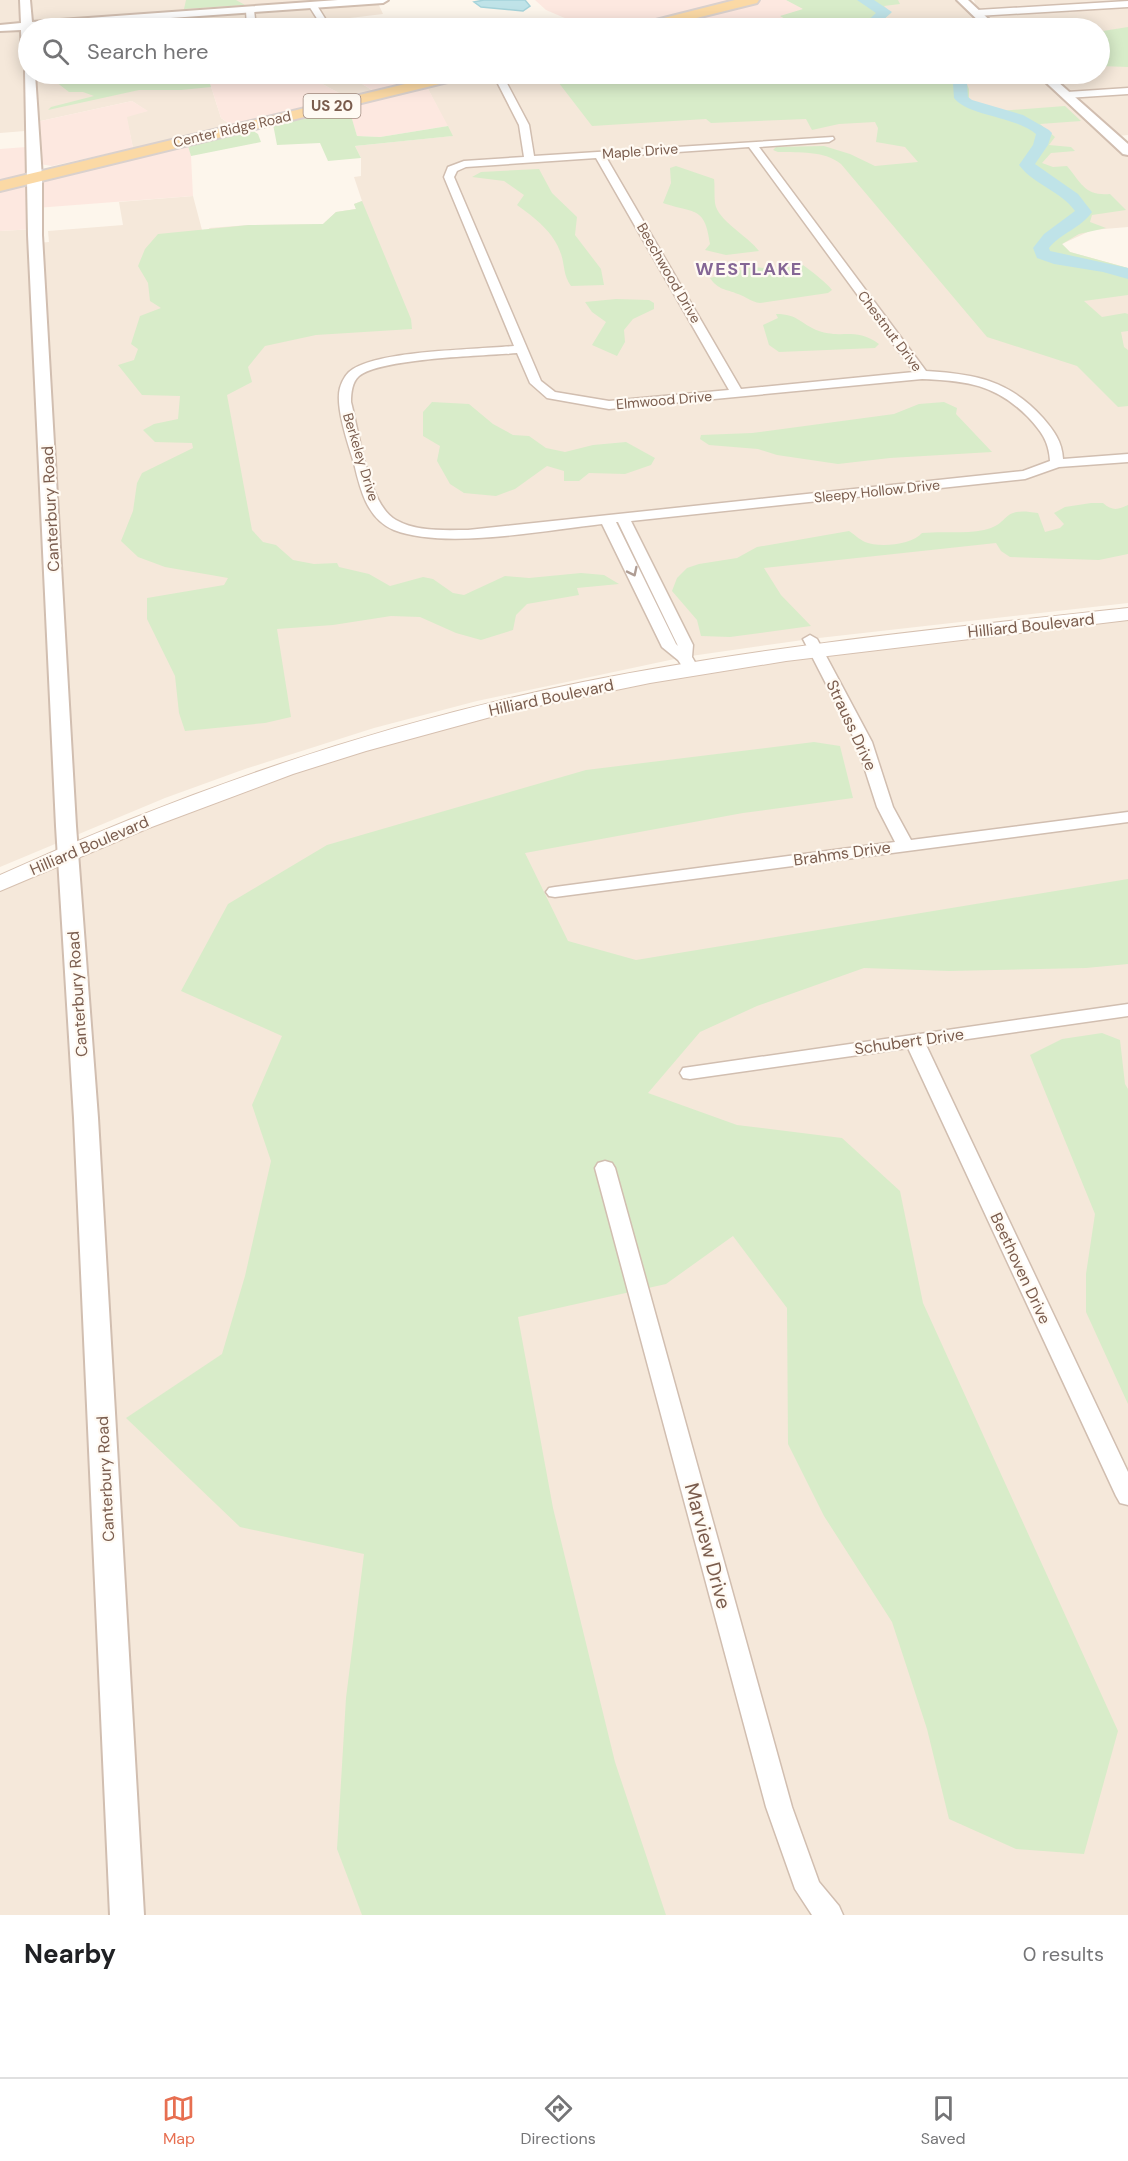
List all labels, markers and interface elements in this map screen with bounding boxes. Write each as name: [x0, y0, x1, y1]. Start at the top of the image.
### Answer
search box: [18, 18, 1110, 84]
icon: search: [39, 35, 72, 68]
text: Search here: [87, 37, 208, 66]
road number: US 20: [304, 94, 360, 118]
street label: Center Ridge Road: [171, 107, 293, 151]
street label: Maple Drive: [601, 139, 679, 163]
street label: Beechwood Drive: [633, 220, 705, 327]
district label: WESTLAKE: [695, 257, 803, 281]
street label: Chestnut Drive: [854, 287, 926, 375]
street label: Elmwood Drive: [615, 387, 713, 413]
street label: Berkeley Drive: [339, 411, 383, 503]
street label: Canterbury Road: [37, 446, 64, 572]
street label: Sleepy Hollow Drive: [813, 475, 941, 507]
one-way arrow: [626, 565, 637, 576]
street label: Hilliard Boulevard: [967, 608, 1095, 643]
street label: Hilliard Boulevard: [487, 674, 616, 721]
street label: Strauss Drive: [821, 677, 882, 774]
street label: Hilliard Boulevard: [26, 811, 152, 880]
street label: Brahms Drive: [792, 836, 892, 871]
street label: Canterbury Road: [63, 930, 92, 1058]
street label: Schubert Drive: [853, 1023, 965, 1060]
street label: Beethoven Drive: [986, 1209, 1056, 1327]
street label: Canterbury Road: [92, 1416, 119, 1542]
street label: Marview Drive: [679, 1480, 737, 1612]
text: Nearby: [24, 1937, 116, 1971]
text: 0 results: [1023, 1941, 1104, 1967]
tab: Map: [162, 2092, 195, 2149]
tab: Directions: [520, 2092, 596, 2149]
tab: Saved: [921, 2092, 966, 2149]

